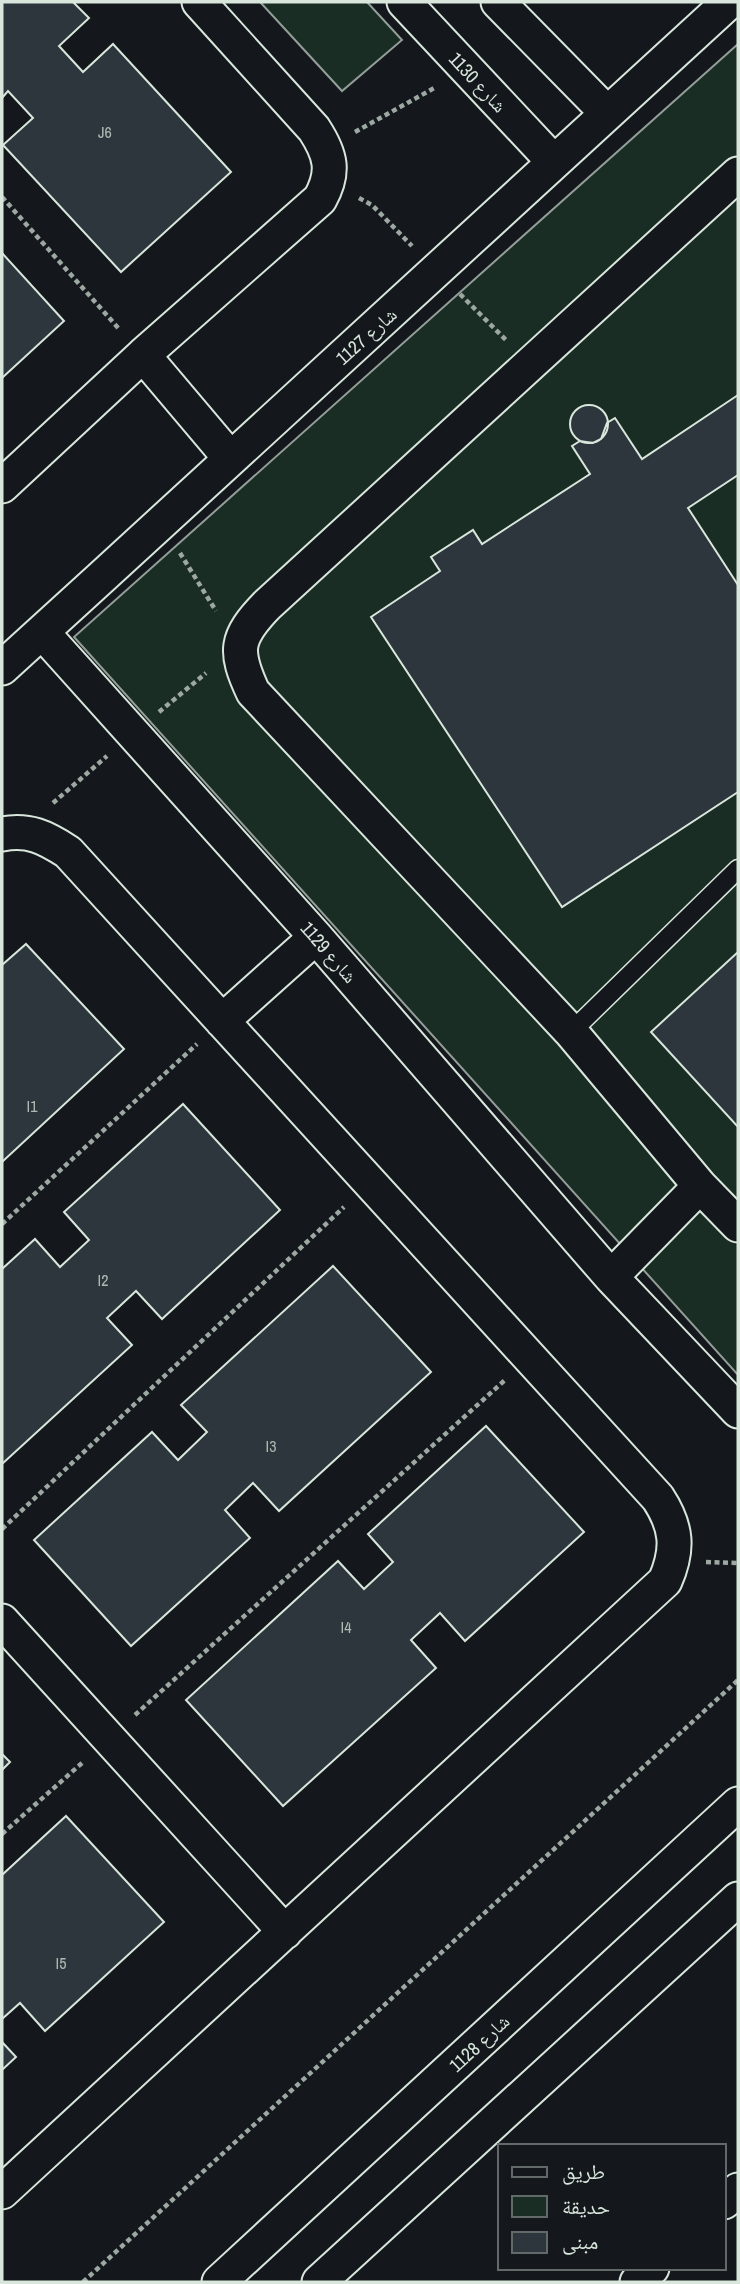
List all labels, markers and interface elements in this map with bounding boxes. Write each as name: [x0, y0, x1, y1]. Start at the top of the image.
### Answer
street label: شارع 1130: [443, 46, 513, 118]
house number: J6: [98, 121, 112, 143]
street label: شارع 1127: [330, 302, 402, 370]
street label: شارع 1129: [295, 916, 363, 988]
house number: I1: [27, 1095, 38, 1117]
house number: I2: [98, 1269, 108, 1291]
house number: I3: [266, 1435, 276, 1457]
house number: I4: [341, 1616, 351, 1638]
house number: I5: [56, 1952, 66, 1974]
street label: شارع 1128: [443, 2008, 515, 2078]
legend: [498, 2144, 726, 2270]
text: طريق: [562, 2157, 605, 2186]
text: حديقة: [562, 2192, 610, 2221]
text: مبنى: [562, 2227, 598, 2256]

